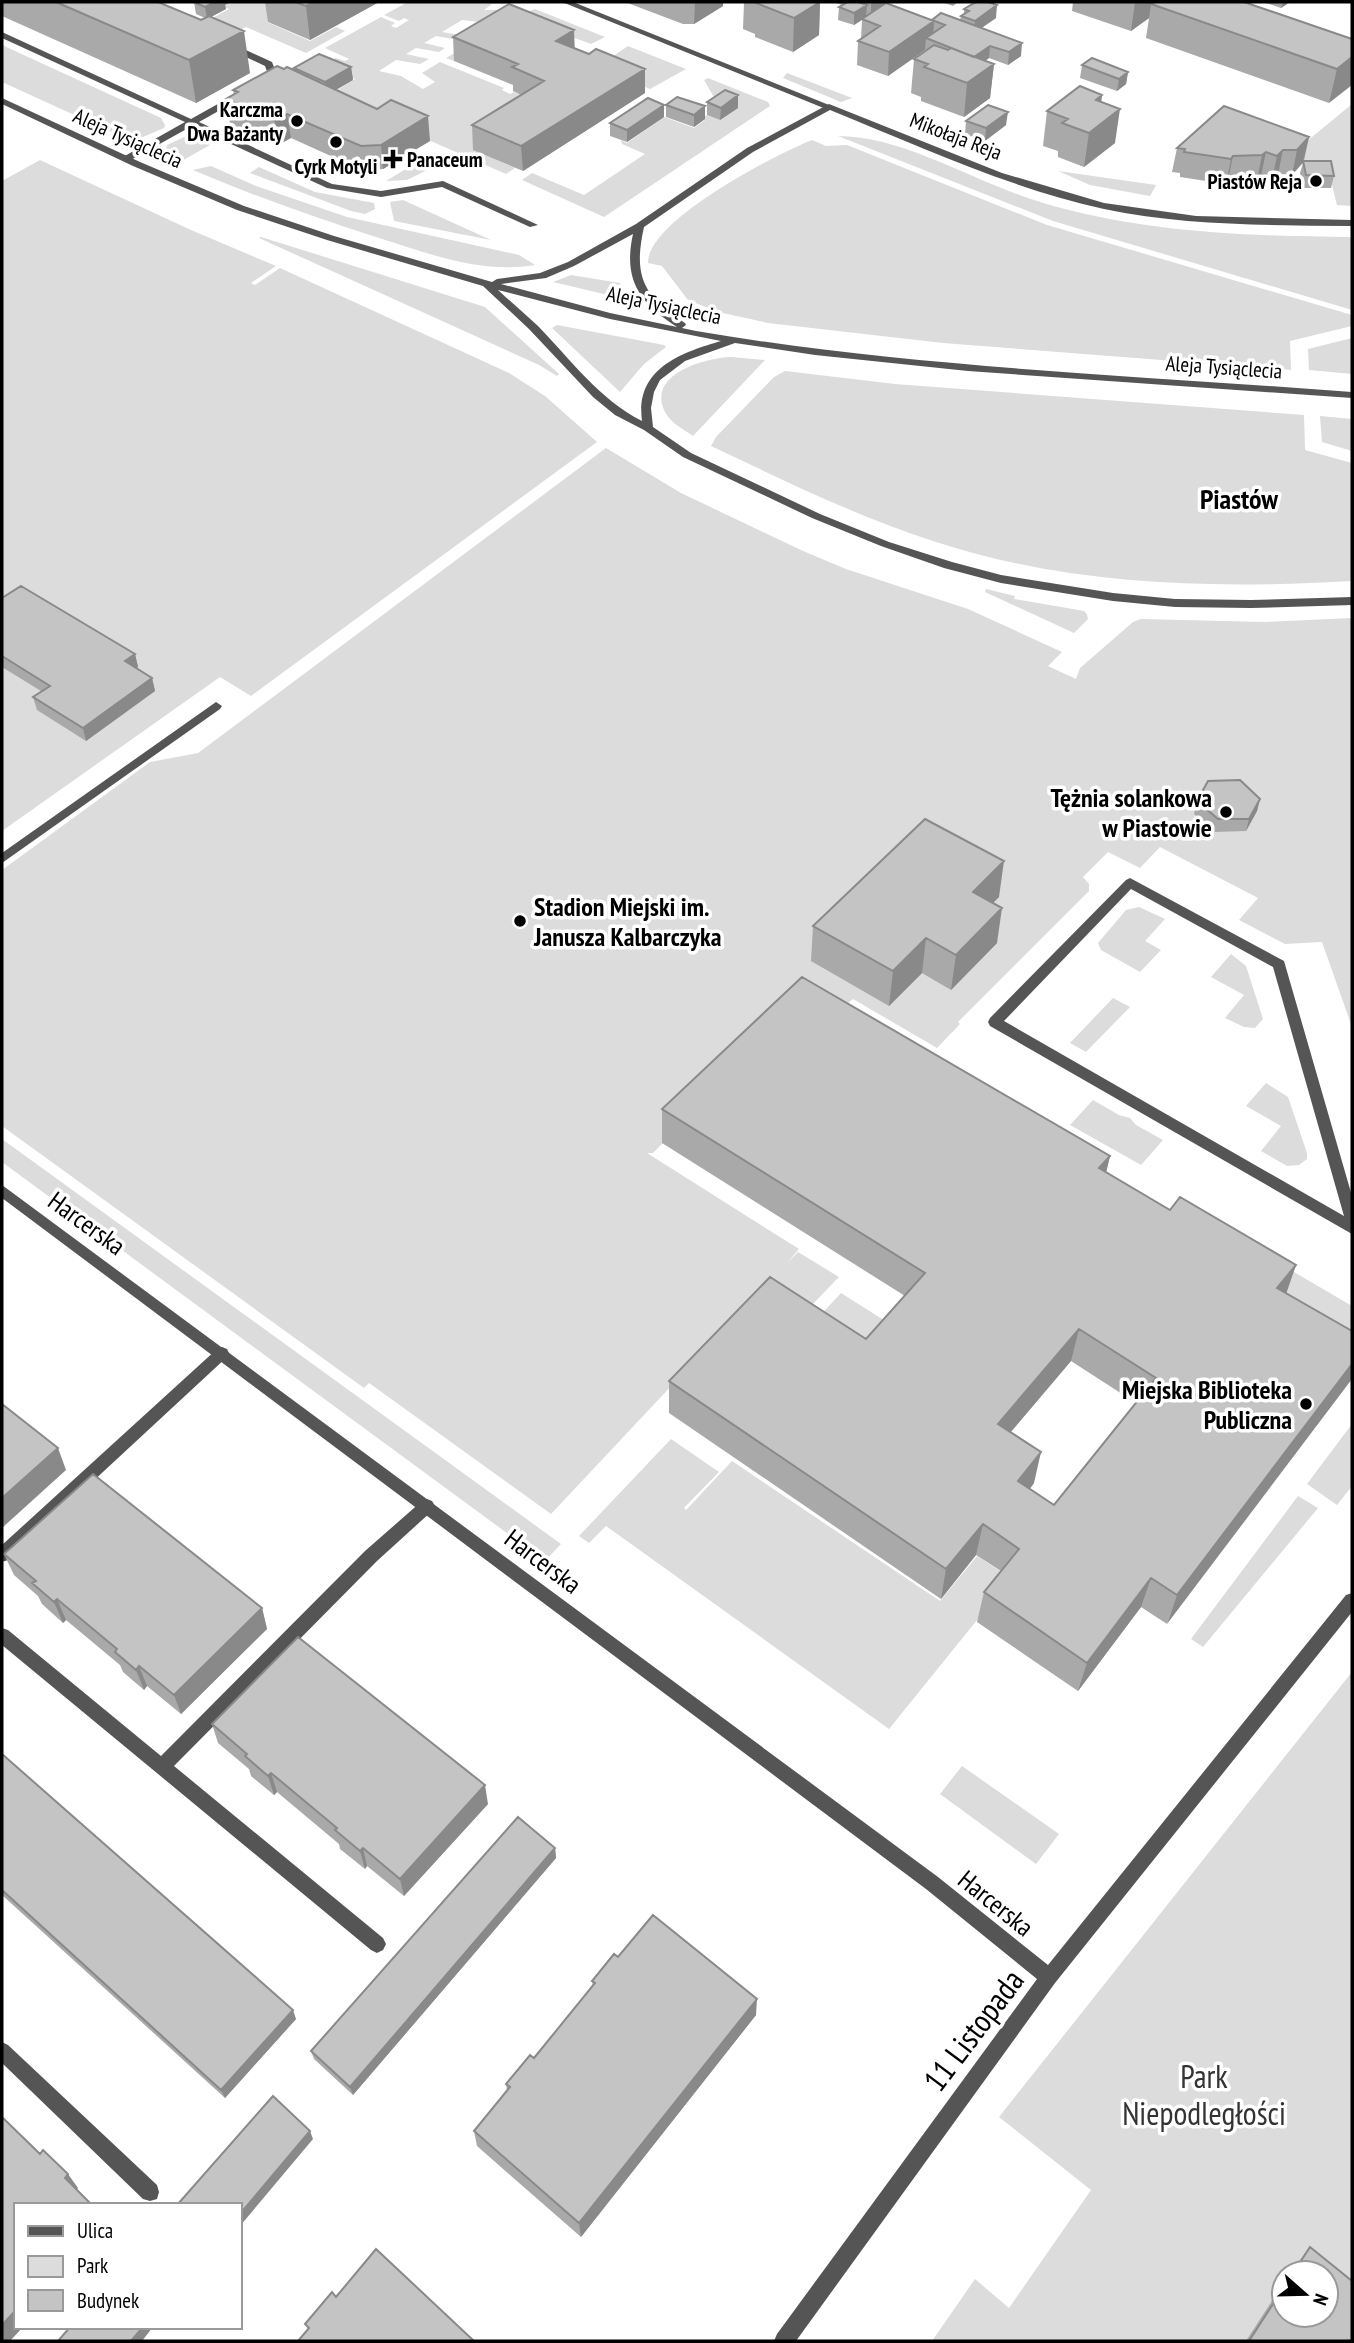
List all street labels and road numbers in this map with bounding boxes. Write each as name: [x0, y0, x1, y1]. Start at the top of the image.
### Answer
street label: Aleja Tysiąclecia: [69, 102, 187, 174]
street label: Mikołaja Reja: [906, 106, 1006, 166]
street label: Aleja Tysiąclecia: [604, 280, 724, 330]
street label: Aleja Tysiąclecia: [1165, 349, 1283, 385]
street label: Harcerska: [42, 1184, 132, 1262]
street label: Harcerska: [498, 1522, 588, 1600]
street label: Harcerska: [952, 1863, 1040, 1943]
street label: 11 Listopada: [913, 1961, 1033, 2099]

